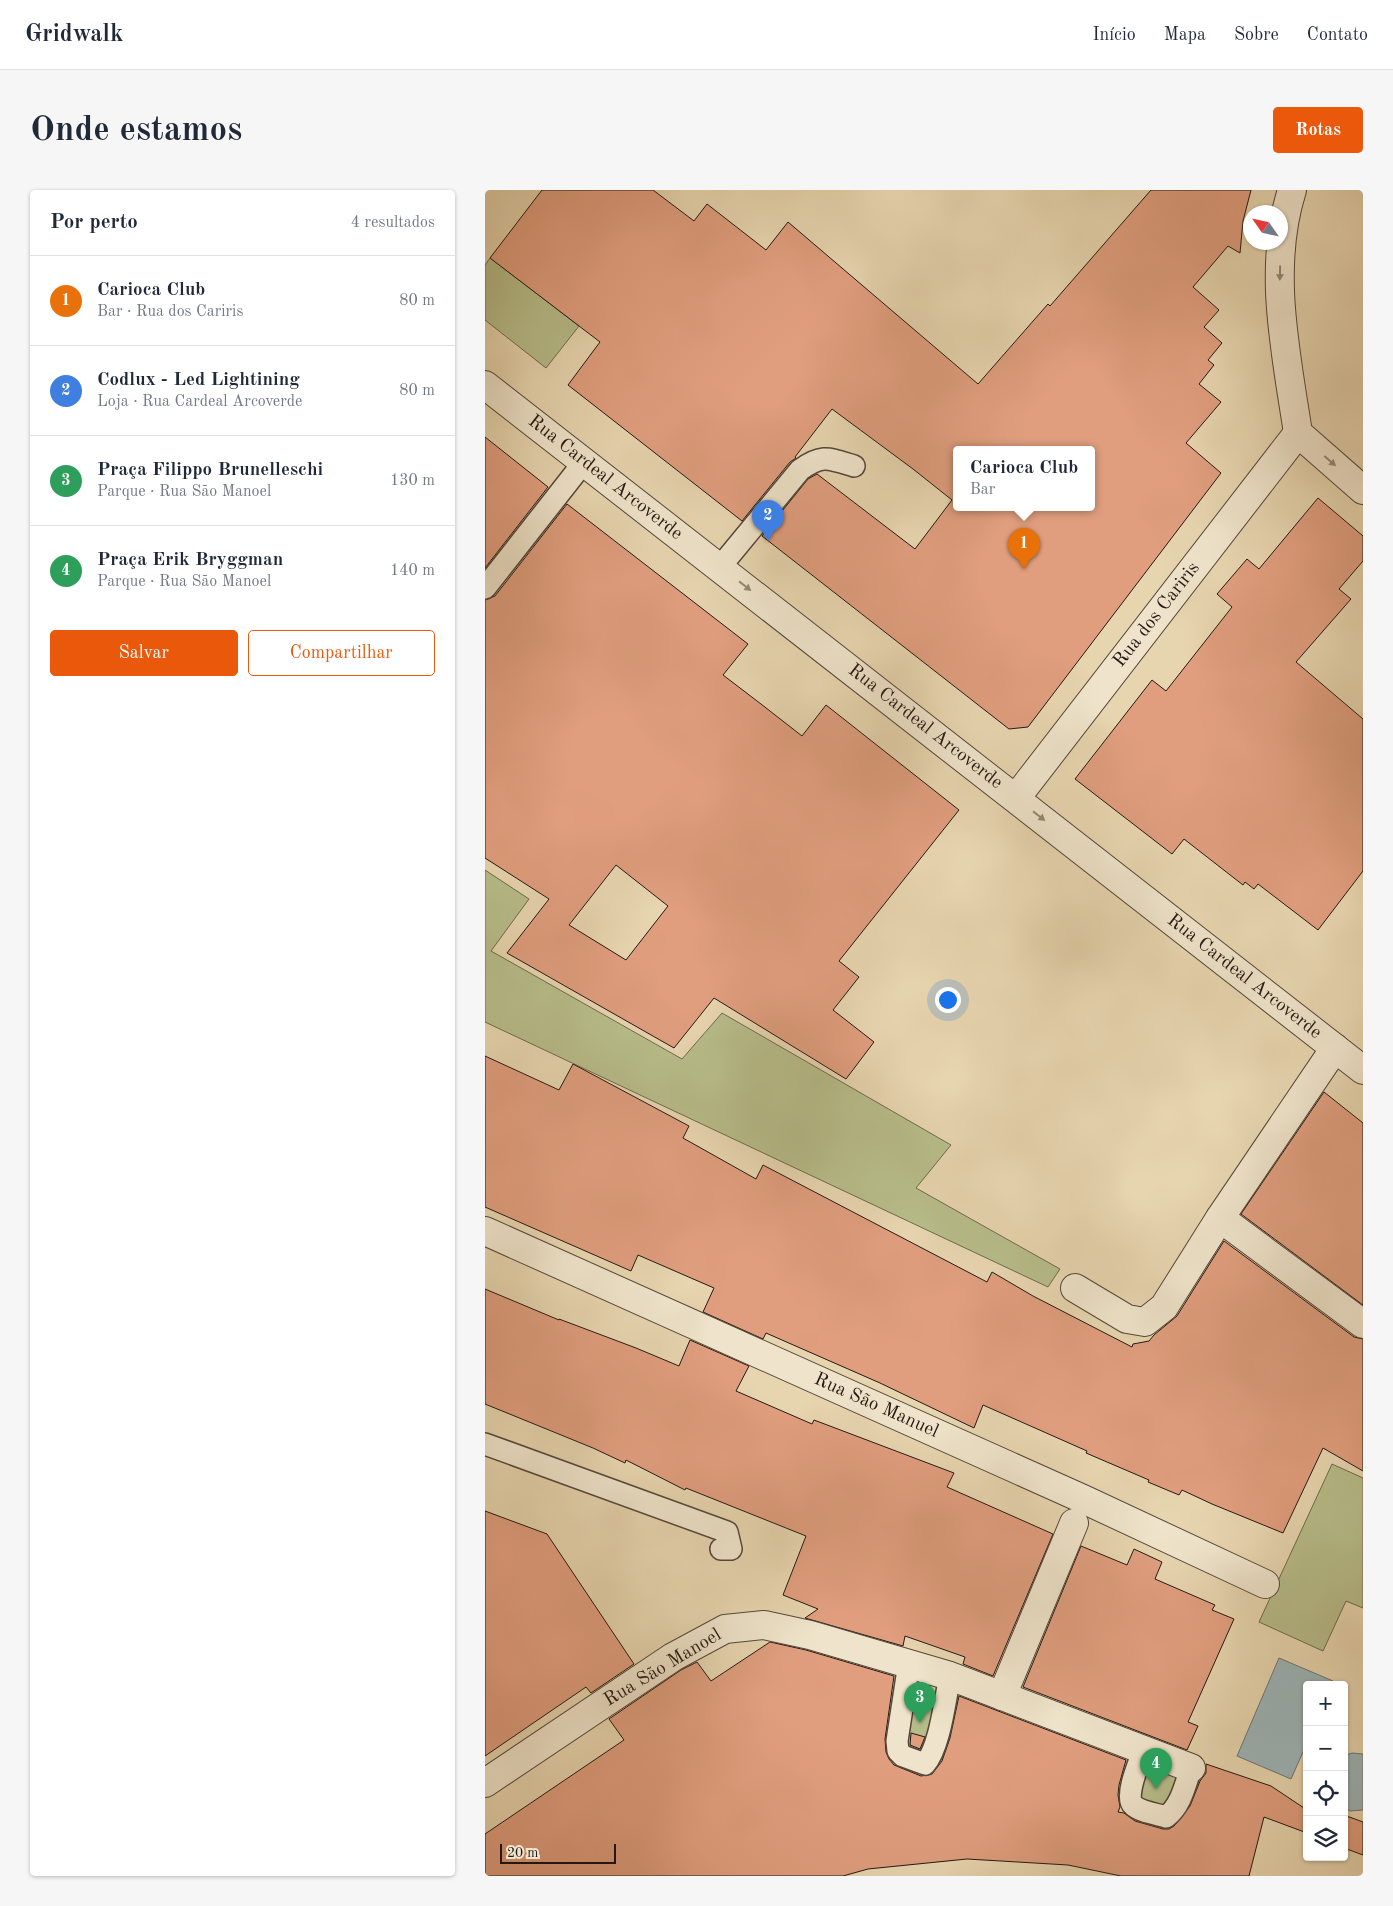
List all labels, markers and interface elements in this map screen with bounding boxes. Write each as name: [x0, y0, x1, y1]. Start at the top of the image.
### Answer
text: Gridwalk: [25, 23, 123, 47]
text: Início: [1092, 26, 1136, 44]
text: Mapa: [1164, 26, 1206, 44]
text: Sobre: [1234, 26, 1279, 44]
text: Contato: [1307, 26, 1368, 44]
button: Rotas: [1273, 107, 1363, 153]
text: Onde estamos: [30, 113, 242, 148]
north arrow: [1243, 205, 1288, 250]
text: Por perto: [50, 212, 138, 233]
text: 4 resultados: [351, 215, 435, 231]
one-way arrow: [1276, 265, 1284, 281]
text: Carioca Club: [97, 281, 205, 300]
text: 1: [61, 293, 71, 309]
text: 80 m: [399, 293, 435, 309]
text: Bar · Rua dos Cariris: [97, 304, 243, 320]
text: Codlux - Led Lightining: [97, 371, 300, 390]
text: 2: [61, 383, 71, 399]
text: 80 m: [399, 383, 435, 399]
text: Loja · Rua Cardeal Arcoverde: [97, 394, 302, 410]
street label: Rua Cardeal Arcoverde: [524, 412, 686, 544]
popup: [953, 446, 1095, 511]
one-way arrow: [1324, 455, 1336, 467]
text: Carioca Club: [970, 459, 1078, 478]
text: Praça Filippo Brunelleschi: [97, 461, 323, 480]
text: 3: [61, 473, 71, 489]
text: 130 m: [390, 473, 435, 489]
text: Bar: [970, 482, 995, 498]
text: Parque · Rua São Manoel: [97, 484, 271, 500]
pin: 2: [752, 500, 784, 541]
pin: 1: [1008, 528, 1040, 569]
text: Praça Erik Bryggman: [97, 551, 283, 570]
street label: Rua dos Cariris: [1110, 559, 1204, 671]
text: 4: [61, 563, 71, 579]
text: 140 m: [390, 563, 435, 579]
text: Parque · Rua São Manoel: [97, 574, 271, 590]
one-way arrow: [738, 581, 751, 592]
button: Salvar: [50, 630, 238, 676]
button: Compartilhar: [248, 630, 435, 676]
street label: Rua Cardeal Arcoverde: [844, 661, 1006, 793]
one-way arrow: [1032, 810, 1045, 821]
street label: Rua Cardeal Arcoverde: [1163, 911, 1325, 1043]
your location: [935, 987, 961, 1013]
street label: Rua São Manuel: [811, 1370, 941, 1442]
street label: Rua São Manoel: [601, 1626, 725, 1710]
map controls: [1303, 1681, 1348, 1861]
button: +: [1303, 1681, 1348, 1726]
pin: 3: [904, 1682, 936, 1723]
button: −: [1303, 1726, 1348, 1771]
pin: 4: [1140, 1748, 1172, 1789]
button: locate: [1303, 1771, 1348, 1816]
button: layers: [1303, 1816, 1348, 1861]
scale bar: [500, 1841, 616, 1864]
text: 20 m: [507, 1846, 538, 1860]

